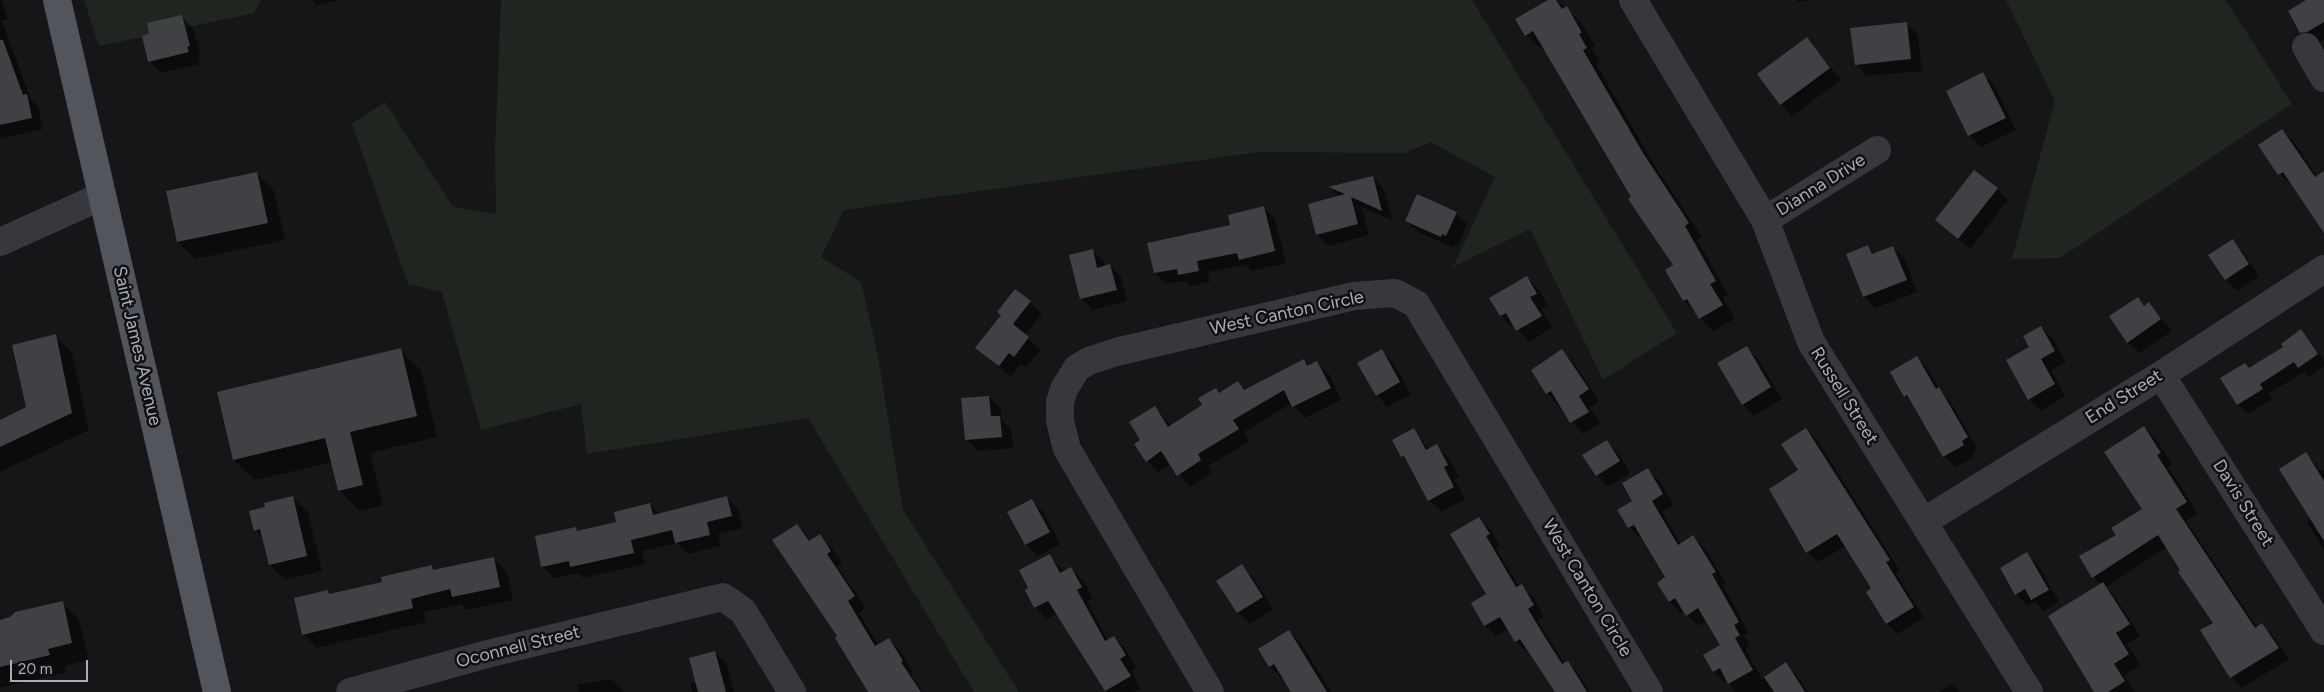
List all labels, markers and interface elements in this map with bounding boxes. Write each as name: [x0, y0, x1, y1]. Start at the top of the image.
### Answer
street label: Dianna Drive: [1772, 149, 1870, 221]
street label: Saint James Avenue: [108, 264, 166, 428]
street label: West Canton Circle: [1208, 286, 1366, 340]
street label: Russell Street: [1806, 343, 1882, 449]
street label: End Street: [2082, 365, 2166, 429]
street label: Davis Street: [2208, 456, 2278, 550]
street label: West Canton Circle: [1537, 515, 1637, 661]
street label: Oconnell Street: [454, 621, 582, 673]
scale bar: [12, 650, 90, 682]
text: 20 m: [18, 660, 52, 678]

